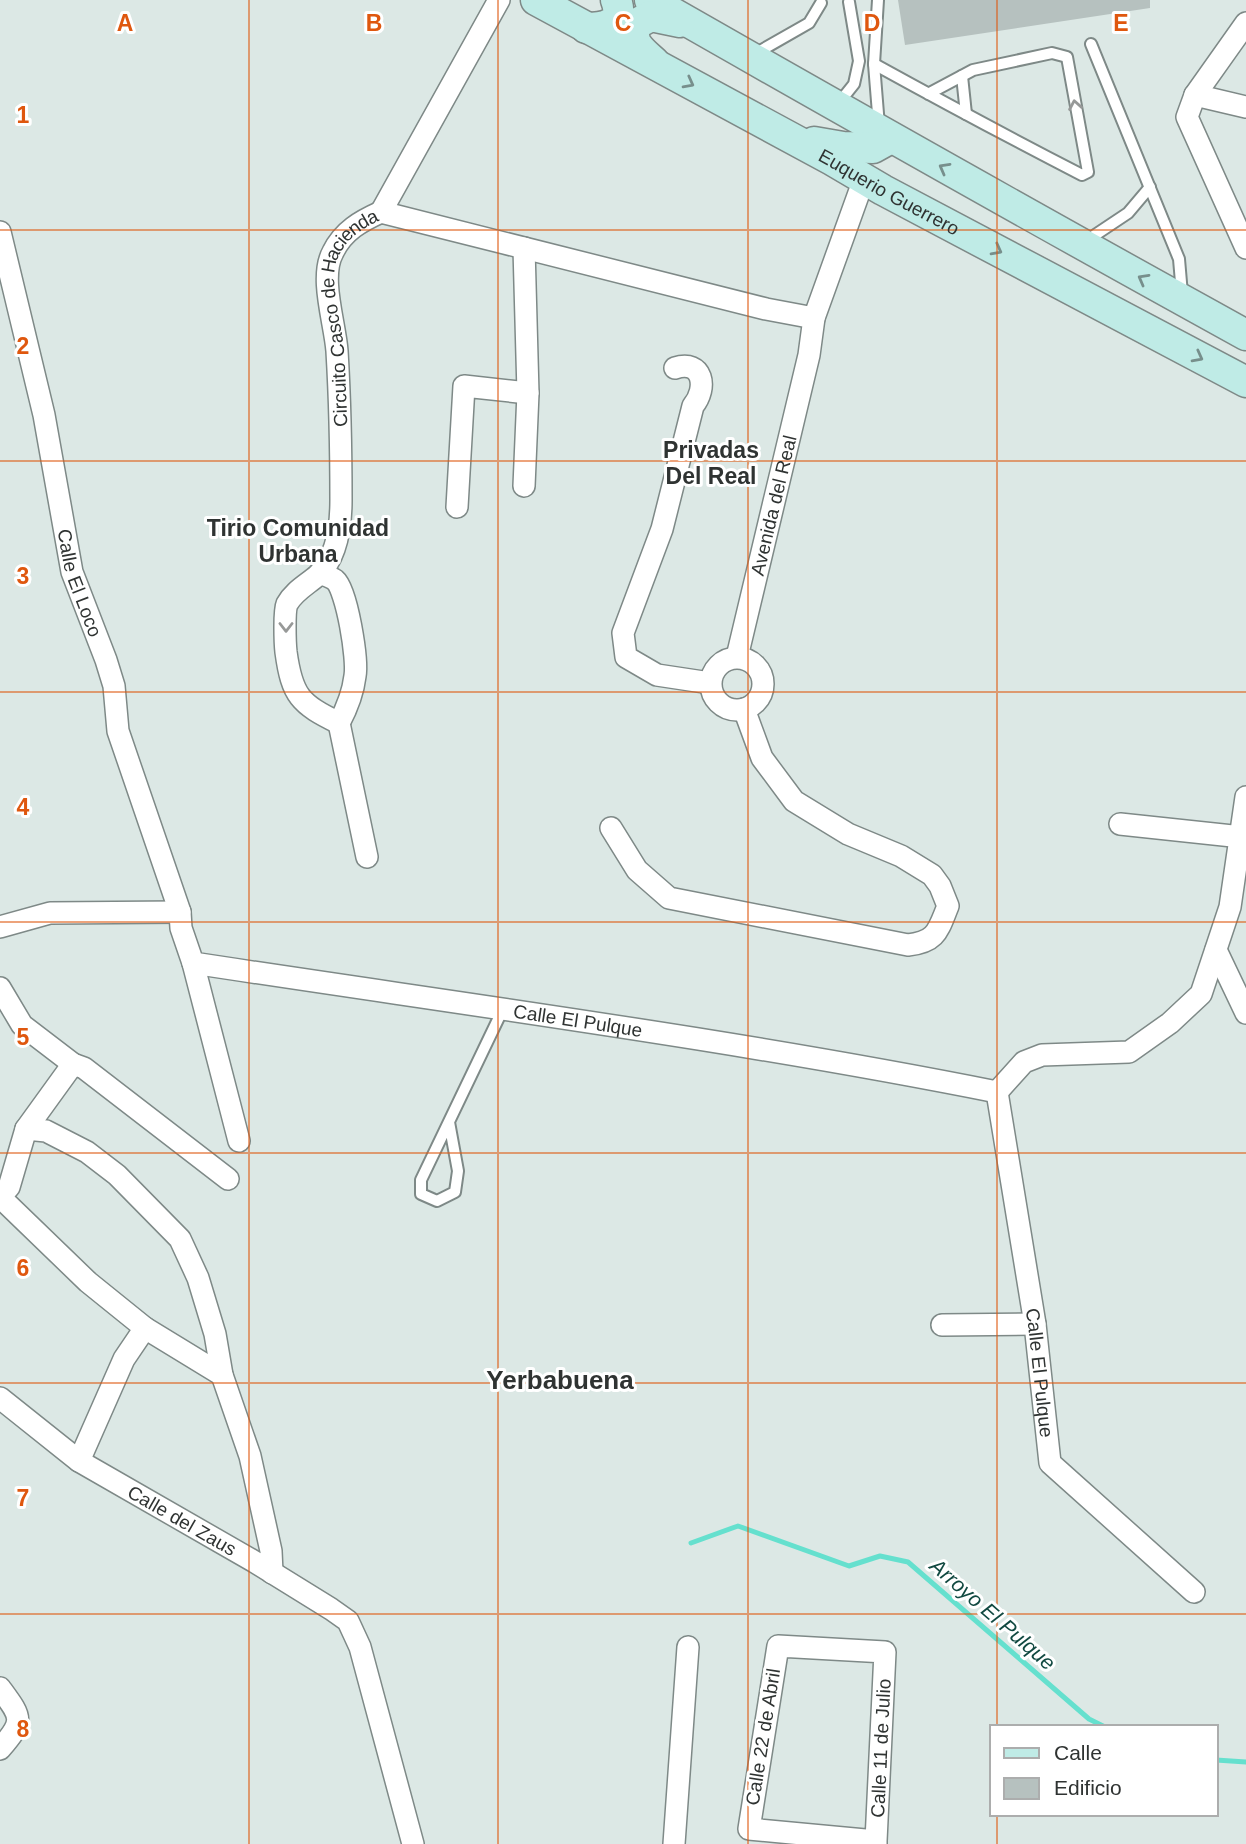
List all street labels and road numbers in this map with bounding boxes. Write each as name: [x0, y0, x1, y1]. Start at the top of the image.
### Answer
street label: Euquerio Guerrero: [815, 144, 963, 239]
street label: Circuito Casco de Hacienda: [317, 204, 382, 427]
street label: Avenida del Real: [746, 433, 800, 577]
street label: Calle El Loco: [54, 527, 106, 640]
street label: Calle El Pulque: [512, 1000, 644, 1041]
street label: Calle El Pulque: [1022, 1306, 1058, 1438]
street label: Calle del Zaus: [124, 1481, 240, 1560]
street label: Calle 22 de Abril: [742, 1667, 784, 1807]
street label: Calle 11 de Julio: [867, 1678, 894, 1818]

